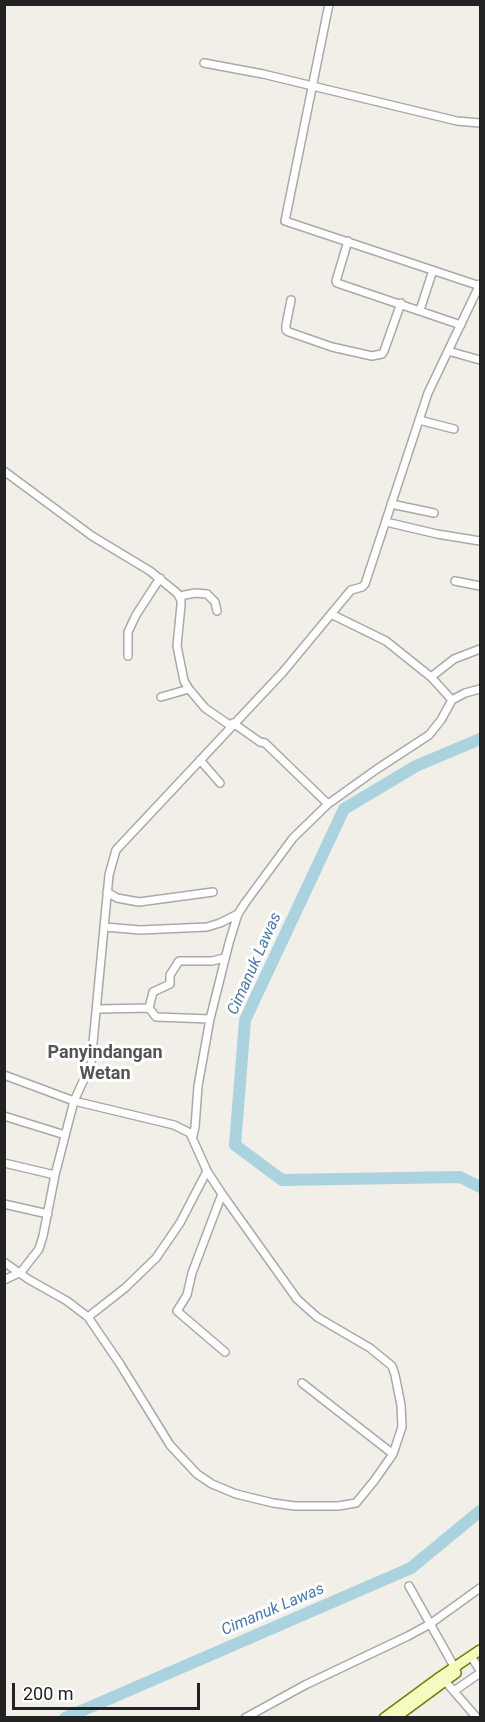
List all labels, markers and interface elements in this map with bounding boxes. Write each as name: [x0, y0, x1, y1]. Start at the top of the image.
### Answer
water label: Cimanuk Lawas: [224, 910, 286, 1018]
district label: Panyindangan Wetan: [47, 1042, 163, 1084]
water label: Cimanuk Lawas: [219, 1580, 327, 1640]
scale bar: [15, 1671, 202, 1709]
text: 200 m: [23, 1683, 74, 1704]

